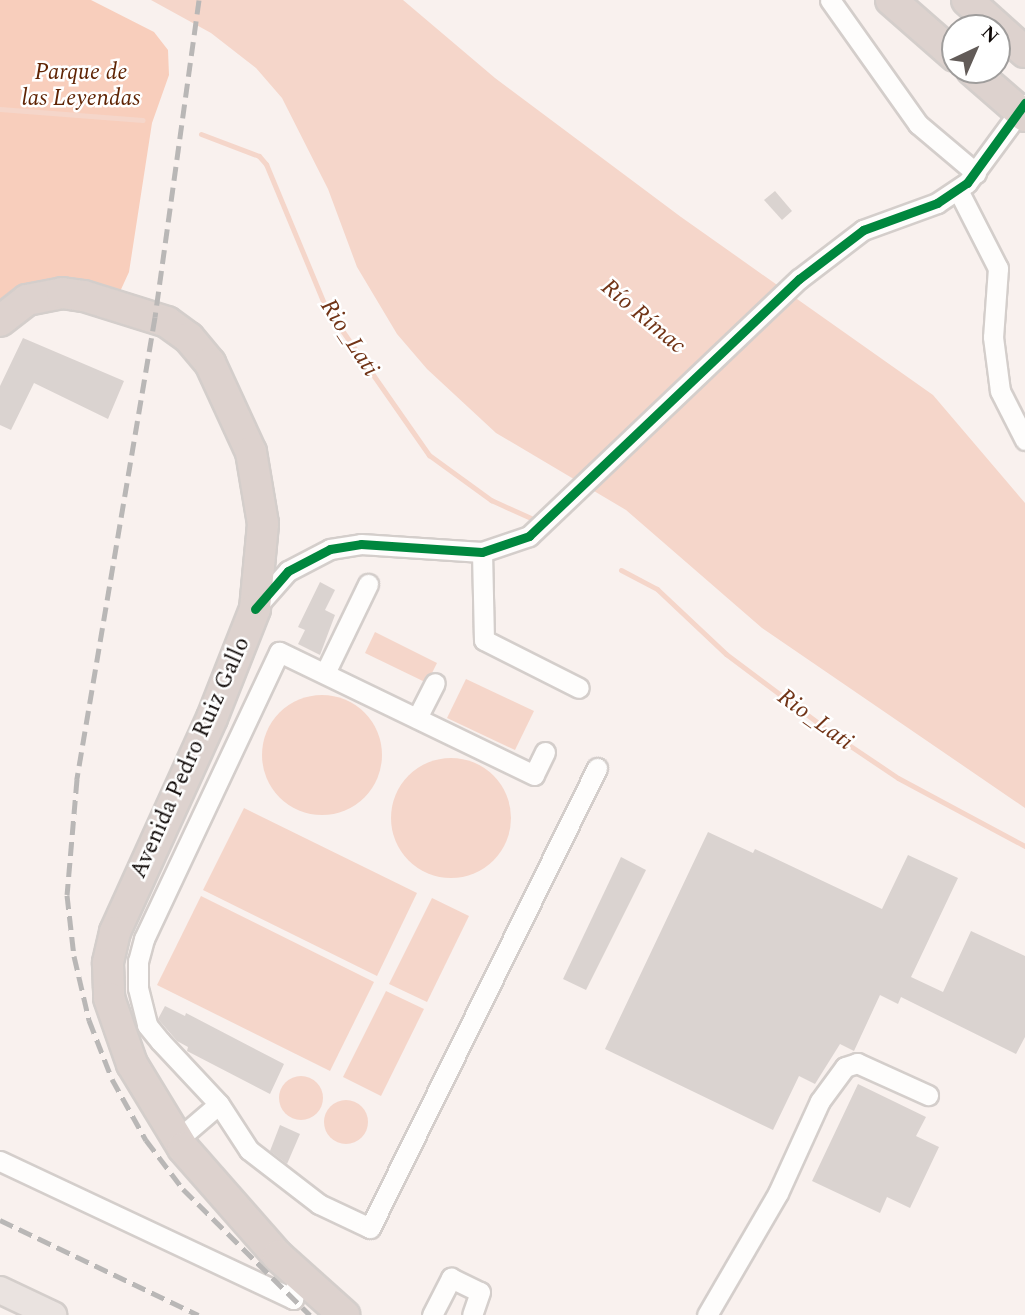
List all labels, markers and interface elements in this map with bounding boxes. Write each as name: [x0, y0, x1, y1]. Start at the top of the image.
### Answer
north arrow: [941, 14, 1011, 84]
text: N: [974, 19, 1005, 51]
park label: Parque de las Leyendas: [22, 59, 140, 113]
water label: Río Rímac: [595, 273, 691, 361]
water label: Rio_Lati: [313, 294, 385, 382]
street label: Avenida Pedro Ruiz Gallo: [125, 633, 257, 883]
water label: Rio_Lati: [772, 683, 858, 757]

